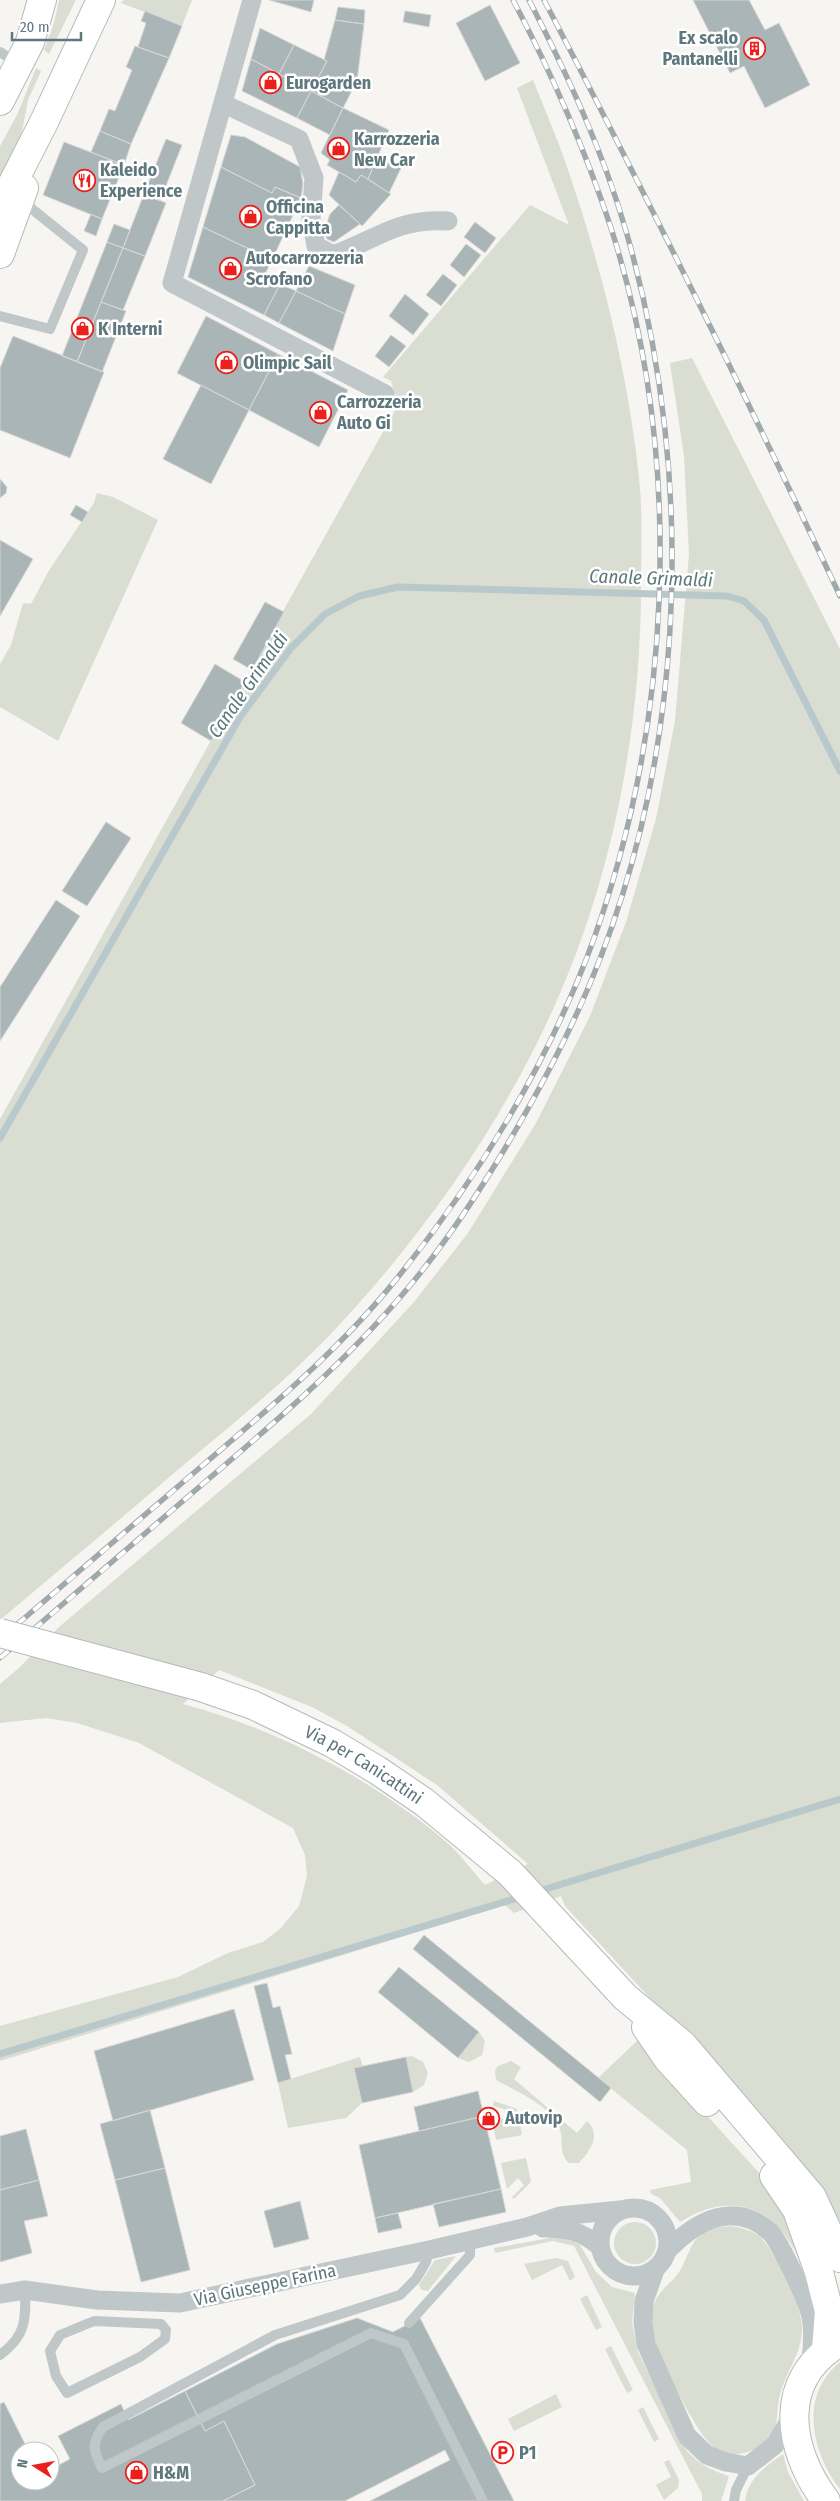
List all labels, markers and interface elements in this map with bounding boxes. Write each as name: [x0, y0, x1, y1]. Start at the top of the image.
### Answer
scale bar: [12, 10, 81, 42]
text: 20 m: [20, 18, 50, 36]
place label: Ex scalo Pantanelli: [663, 27, 738, 70]
building icon: Ex scalo Pantanelli: [742, 36, 766, 60]
shop icon: Eurogarden: [258, 71, 282, 95]
place label: Eurogarden: [286, 72, 371, 94]
place label: Karrozzeria New Car: [354, 128, 440, 171]
shop icon: Karrozzeria New Car: [326, 137, 350, 161]
place label: Kaleido Experience: [100, 159, 182, 202]
restaurant icon: Kaleido Experience: [72, 168, 96, 192]
place label: Officina Cappitta: [266, 196, 330, 239]
shop icon: Officina Cappitta: [238, 205, 262, 229]
place label: Autocarrozzeria Scrofano: [245, 247, 364, 290]
shop icon: Autocarrozzeria Scrofano: [218, 256, 242, 280]
shop icon: K Interni: [70, 317, 94, 341]
place label: K Interni: [98, 318, 162, 340]
shop icon: Olimpic Sail: [215, 351, 239, 375]
place label: Olimpic Sail: [243, 352, 332, 374]
place label: Carrozzeria Auto Gi: [336, 391, 422, 434]
shop icon: Carrozzeria Auto Gi: [309, 400, 333, 424]
water label: Canale Grimaldi: [589, 564, 713, 592]
water label: Canale Grimaldi: [203, 628, 293, 742]
street label: Via per Canicattini: [301, 1721, 427, 1809]
shop icon: Autovip: [477, 2106, 501, 2130]
place label: Autovip: [504, 2107, 563, 2129]
street label: Via Giuseppe Farina: [192, 2259, 338, 2311]
north arrow: [10, 2441, 60, 2491]
parking icon: P1: [491, 2441, 515, 2465]
place label: P1: [519, 2442, 536, 2464]
text: N: [14, 2458, 32, 2469]
shop icon: H&M: [125, 2461, 149, 2485]
place label: H&M: [153, 2462, 189, 2484]

